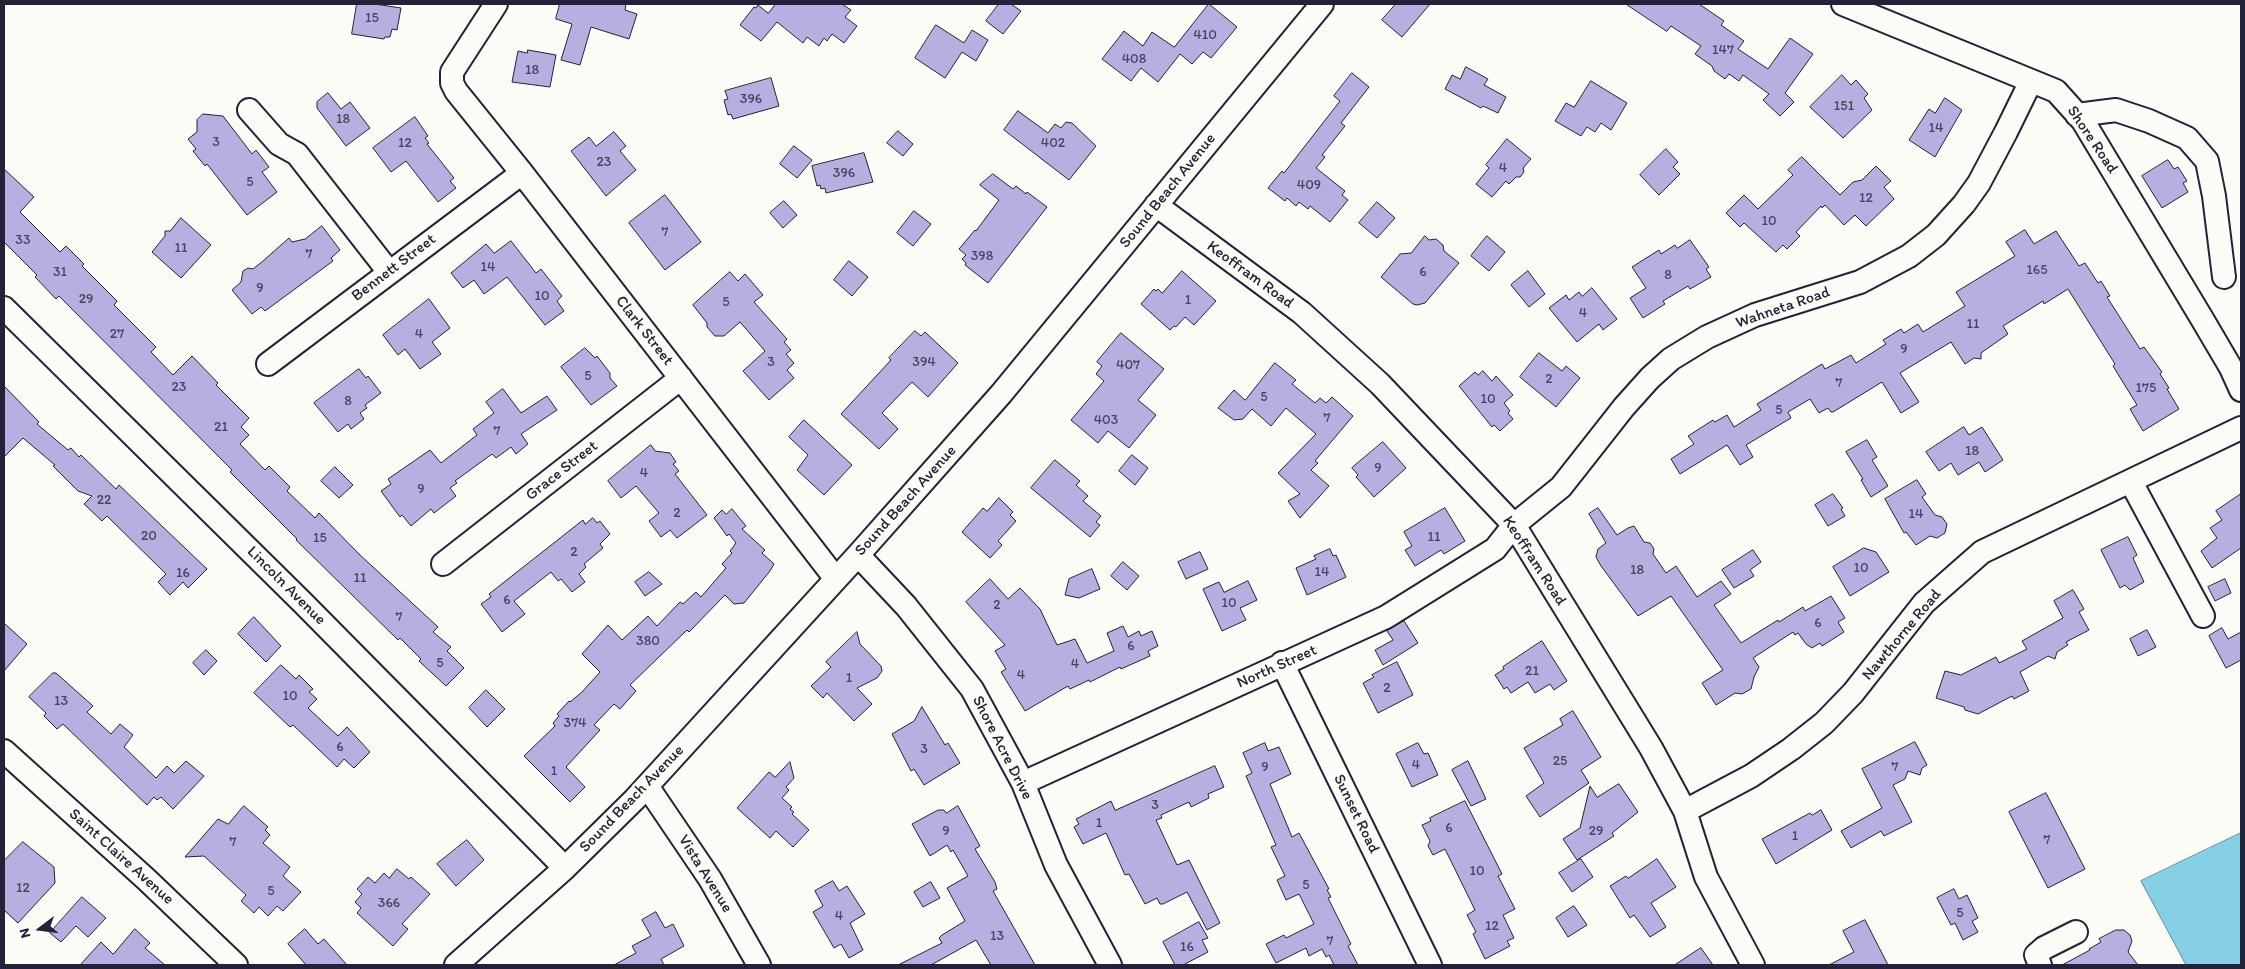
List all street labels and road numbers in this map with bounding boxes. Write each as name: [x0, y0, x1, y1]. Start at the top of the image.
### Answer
street label: Shore Road: [2062, 103, 2122, 177]
street label: Sound Beach Avenue: [1116, 130, 1220, 252]
street label: Bennett Street: [348, 230, 440, 306]
street label: Keoffram Road: [1203, 237, 1297, 313]
street label: Wahneta Road: [1733, 283, 1833, 333]
street label: Clark Street: [611, 292, 677, 370]
street label: Grace Street: [522, 437, 602, 505]
street label: Sound Beach Avenue: [851, 442, 961, 560]
street label: Keoffram Road: [1498, 513, 1570, 609]
street label: Lincoln Avenue: [243, 543, 329, 629]
street label: Nawthorne Road: [1858, 585, 1946, 685]
street label: North Street: [1234, 641, 1320, 693]
street label: Shore Acre Drive: [968, 693, 1036, 803]
street label: Sound Beach Avenue: [576, 741, 688, 857]
street label: Sunset Road: [1329, 771, 1383, 857]
street label: Saint Claire Avenue: [65, 805, 177, 909]
street label: Vista Avenue: [674, 832, 736, 916]

